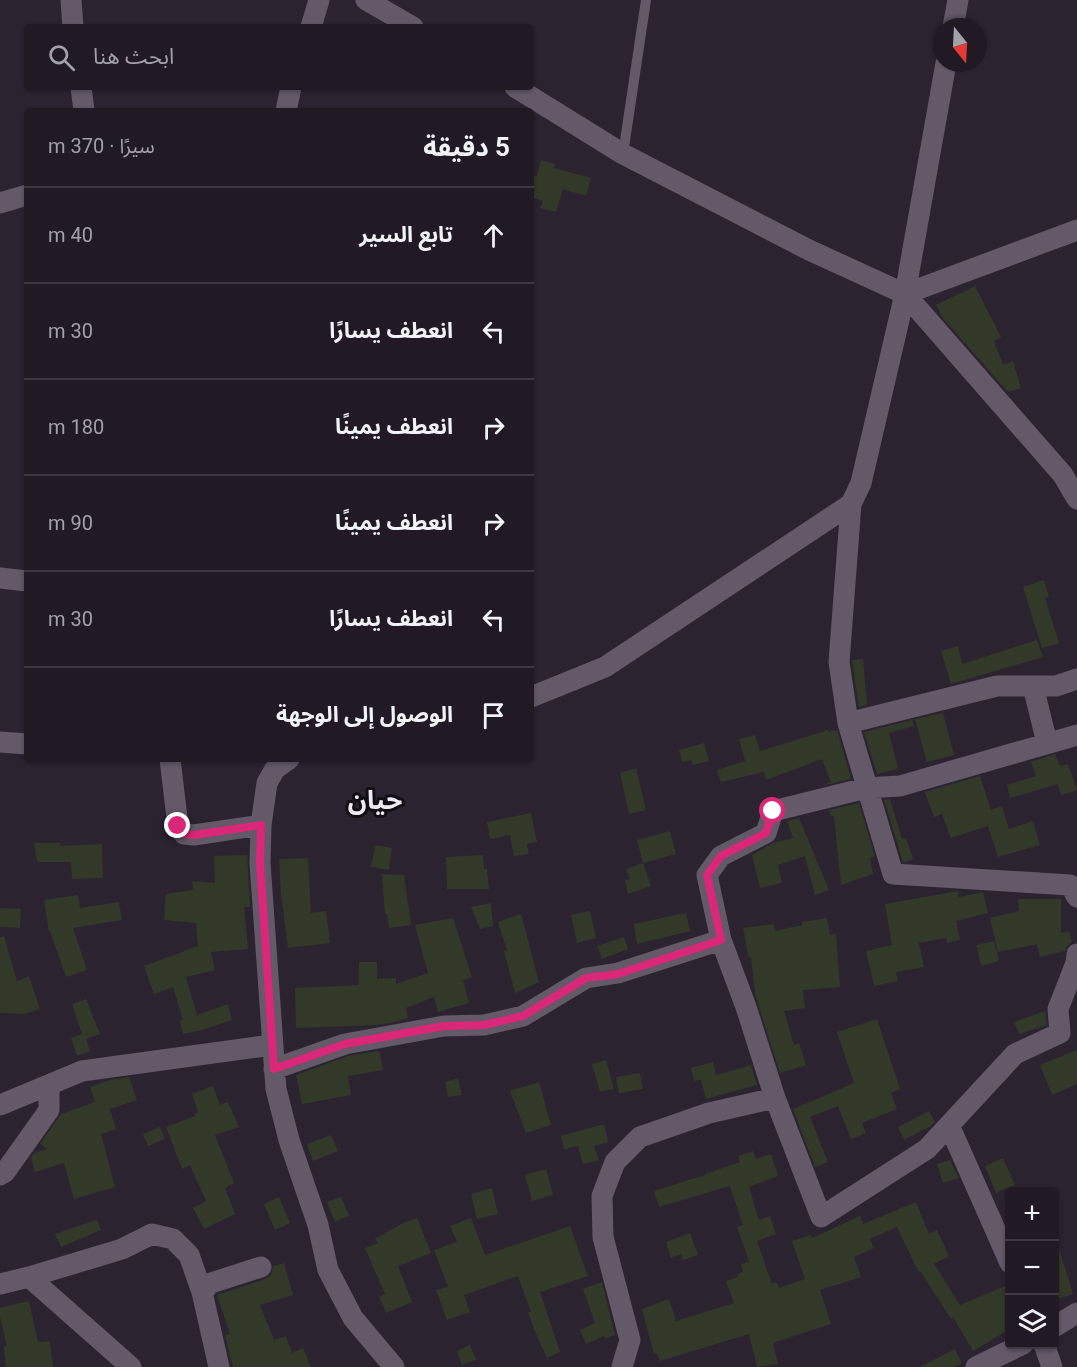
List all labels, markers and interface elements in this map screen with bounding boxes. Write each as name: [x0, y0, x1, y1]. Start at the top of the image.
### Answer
north arrow: [933, 18, 987, 72]
search box: [24, 24, 534, 90]
icon: search: [45, 41, 78, 74]
text: ابحث هنا: [93, 44, 174, 69]
text: 5 دقيقة: [423, 132, 510, 162]
text: سيرًا · 370 m: [48, 134, 155, 158]
icon: ahead: [477, 219, 510, 252]
text: تابع السير: [359, 222, 453, 247]
text: 40 m: [48, 223, 93, 247]
icon: left: [477, 315, 510, 348]
text: انعطف يسارًا: [329, 318, 453, 343]
text: 30 m: [48, 319, 93, 343]
icon: right: [477, 411, 510, 444]
text: انعطف يمينًا: [335, 414, 453, 439]
text: 180 m: [48, 415, 104, 439]
icon: right: [477, 507, 510, 540]
text: انعطف يمينًا: [335, 510, 453, 535]
text: 90 m: [48, 511, 93, 535]
icon: left: [477, 603, 510, 636]
text: انعطف يسارًا: [329, 606, 453, 631]
text: 30 m: [48, 607, 93, 631]
icon: arrive: [477, 699, 510, 732]
text: الوصول إلى الوجهة: [276, 702, 453, 727]
district label: حيان: [348, 785, 402, 815]
route start: [759, 797, 785, 823]
route end: [164, 812, 190, 838]
map controls: [1005, 1187, 1059, 1349]
button: +: [1005, 1187, 1059, 1241]
button: −: [1005, 1241, 1059, 1295]
button: layers: [1005, 1295, 1059, 1349]

